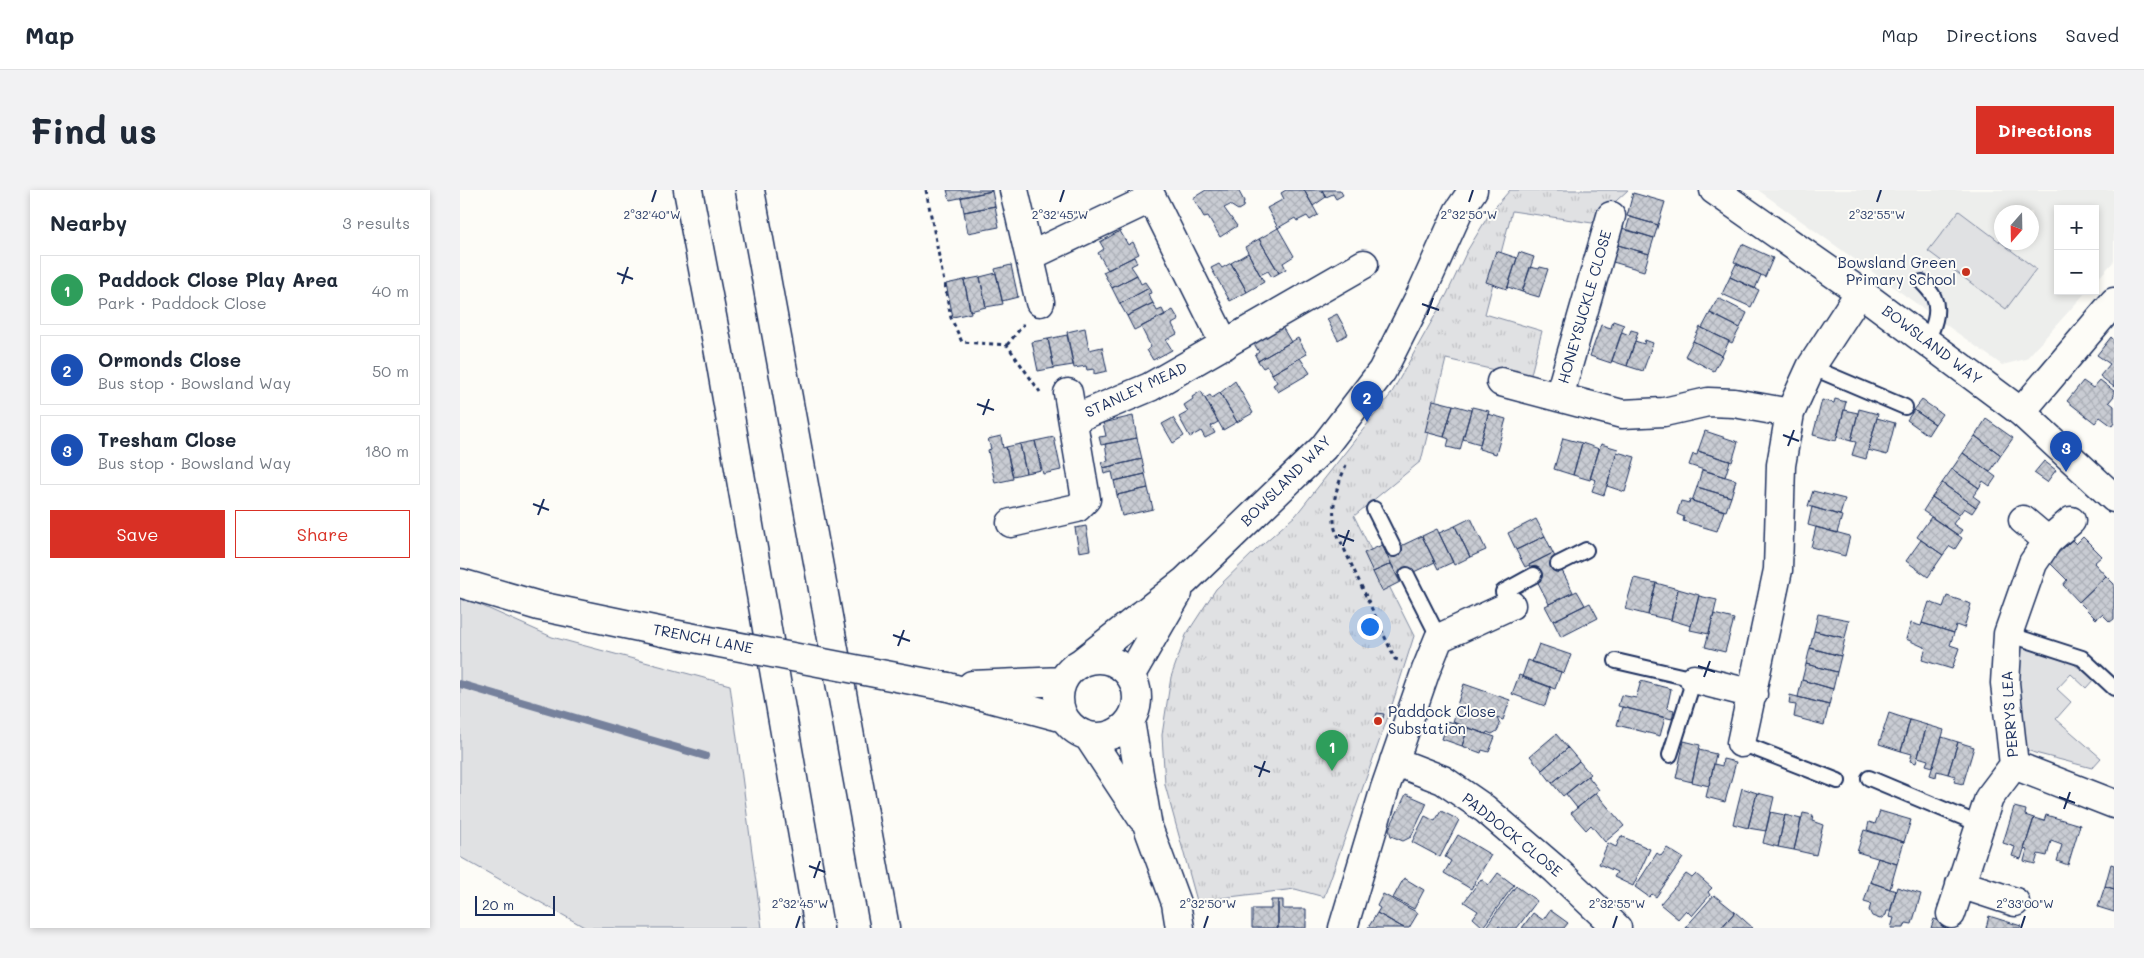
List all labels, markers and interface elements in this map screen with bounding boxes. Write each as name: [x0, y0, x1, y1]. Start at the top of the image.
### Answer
text: Map: [25, 19, 74, 50]
text: Map: [1881, 23, 1918, 47]
text: Directions: [1946, 23, 2038, 47]
text: Saved: [2066, 23, 2119, 47]
button: Directions: [1976, 106, 2114, 154]
text: Find us: [30, 107, 157, 153]
north arrow: [1994, 205, 2039, 250]
map controls: [2054, 205, 2099, 295]
button: +: [2054, 205, 2099, 250]
text: 2°32'40"W: [624, 206, 680, 222]
text: 2°32'45"W: [1032, 206, 1088, 222]
text: 2°32'50"W: [1441, 206, 1497, 222]
text: 2°32'55"W: [1849, 206, 1905, 222]
text: Nearby: [50, 209, 127, 236]
text: 3 results: [342, 212, 410, 233]
street label: HONEYSUCKLE CLOSE: [1552, 227, 1616, 386]
button: −: [2054, 250, 2099, 295]
place label: Bowsland Green Primary School: [1838, 252, 1956, 289]
marker: Bowsland Green Primary School: [1960, 266, 1972, 278]
text: Paddock Close Play Area: [98, 267, 338, 292]
text: 1: [63, 280, 71, 301]
text: 40 m: [372, 280, 409, 301]
text: Park · Paddock Close: [98, 292, 267, 313]
street label: BOWSLAND WAY: [1878, 300, 1987, 388]
text: Ormonds Close: [98, 347, 241, 372]
street label: STANLEY MEAD: [1081, 357, 1190, 422]
text: 2: [63, 360, 71, 381]
text: 50 m: [372, 360, 409, 381]
text: Bus stop · Bowsland Way: [98, 372, 291, 393]
pin: 2: [1351, 381, 1383, 422]
text: Tresham Close: [98, 427, 236, 452]
street label: BOWSLAND WAY: [1236, 431, 1335, 530]
pin: 3: [2050, 431, 2082, 472]
text: 3: [62, 440, 72, 461]
text: 180 m: [364, 440, 409, 461]
text: Bus stop · Bowsland Way: [98, 452, 291, 473]
button: Save: [50, 510, 225, 558]
button: Share: [235, 510, 410, 558]
your location: [1357, 614, 1383, 640]
street label: TRENCH LANE: [651, 618, 755, 658]
street label: PERRYS LEA: [1996, 670, 2022, 758]
place label: Paddock Close Substation: [1388, 701, 1496, 738]
marker: Paddock Close Substation: [1372, 715, 1384, 727]
pin: 1: [1316, 730, 1348, 771]
street label: PADDOCK CLOSE: [1459, 788, 1567, 881]
scale bar: [475, 893, 555, 916]
text: 20 m: [482, 895, 514, 914]
text: 2°32'45"W: [772, 895, 828, 911]
text: 2°32'50"W: [1180, 895, 1236, 911]
text: 2°32'55"W: [1589, 895, 1645, 911]
text: 2°33'00"W: [1996, 895, 2054, 911]

